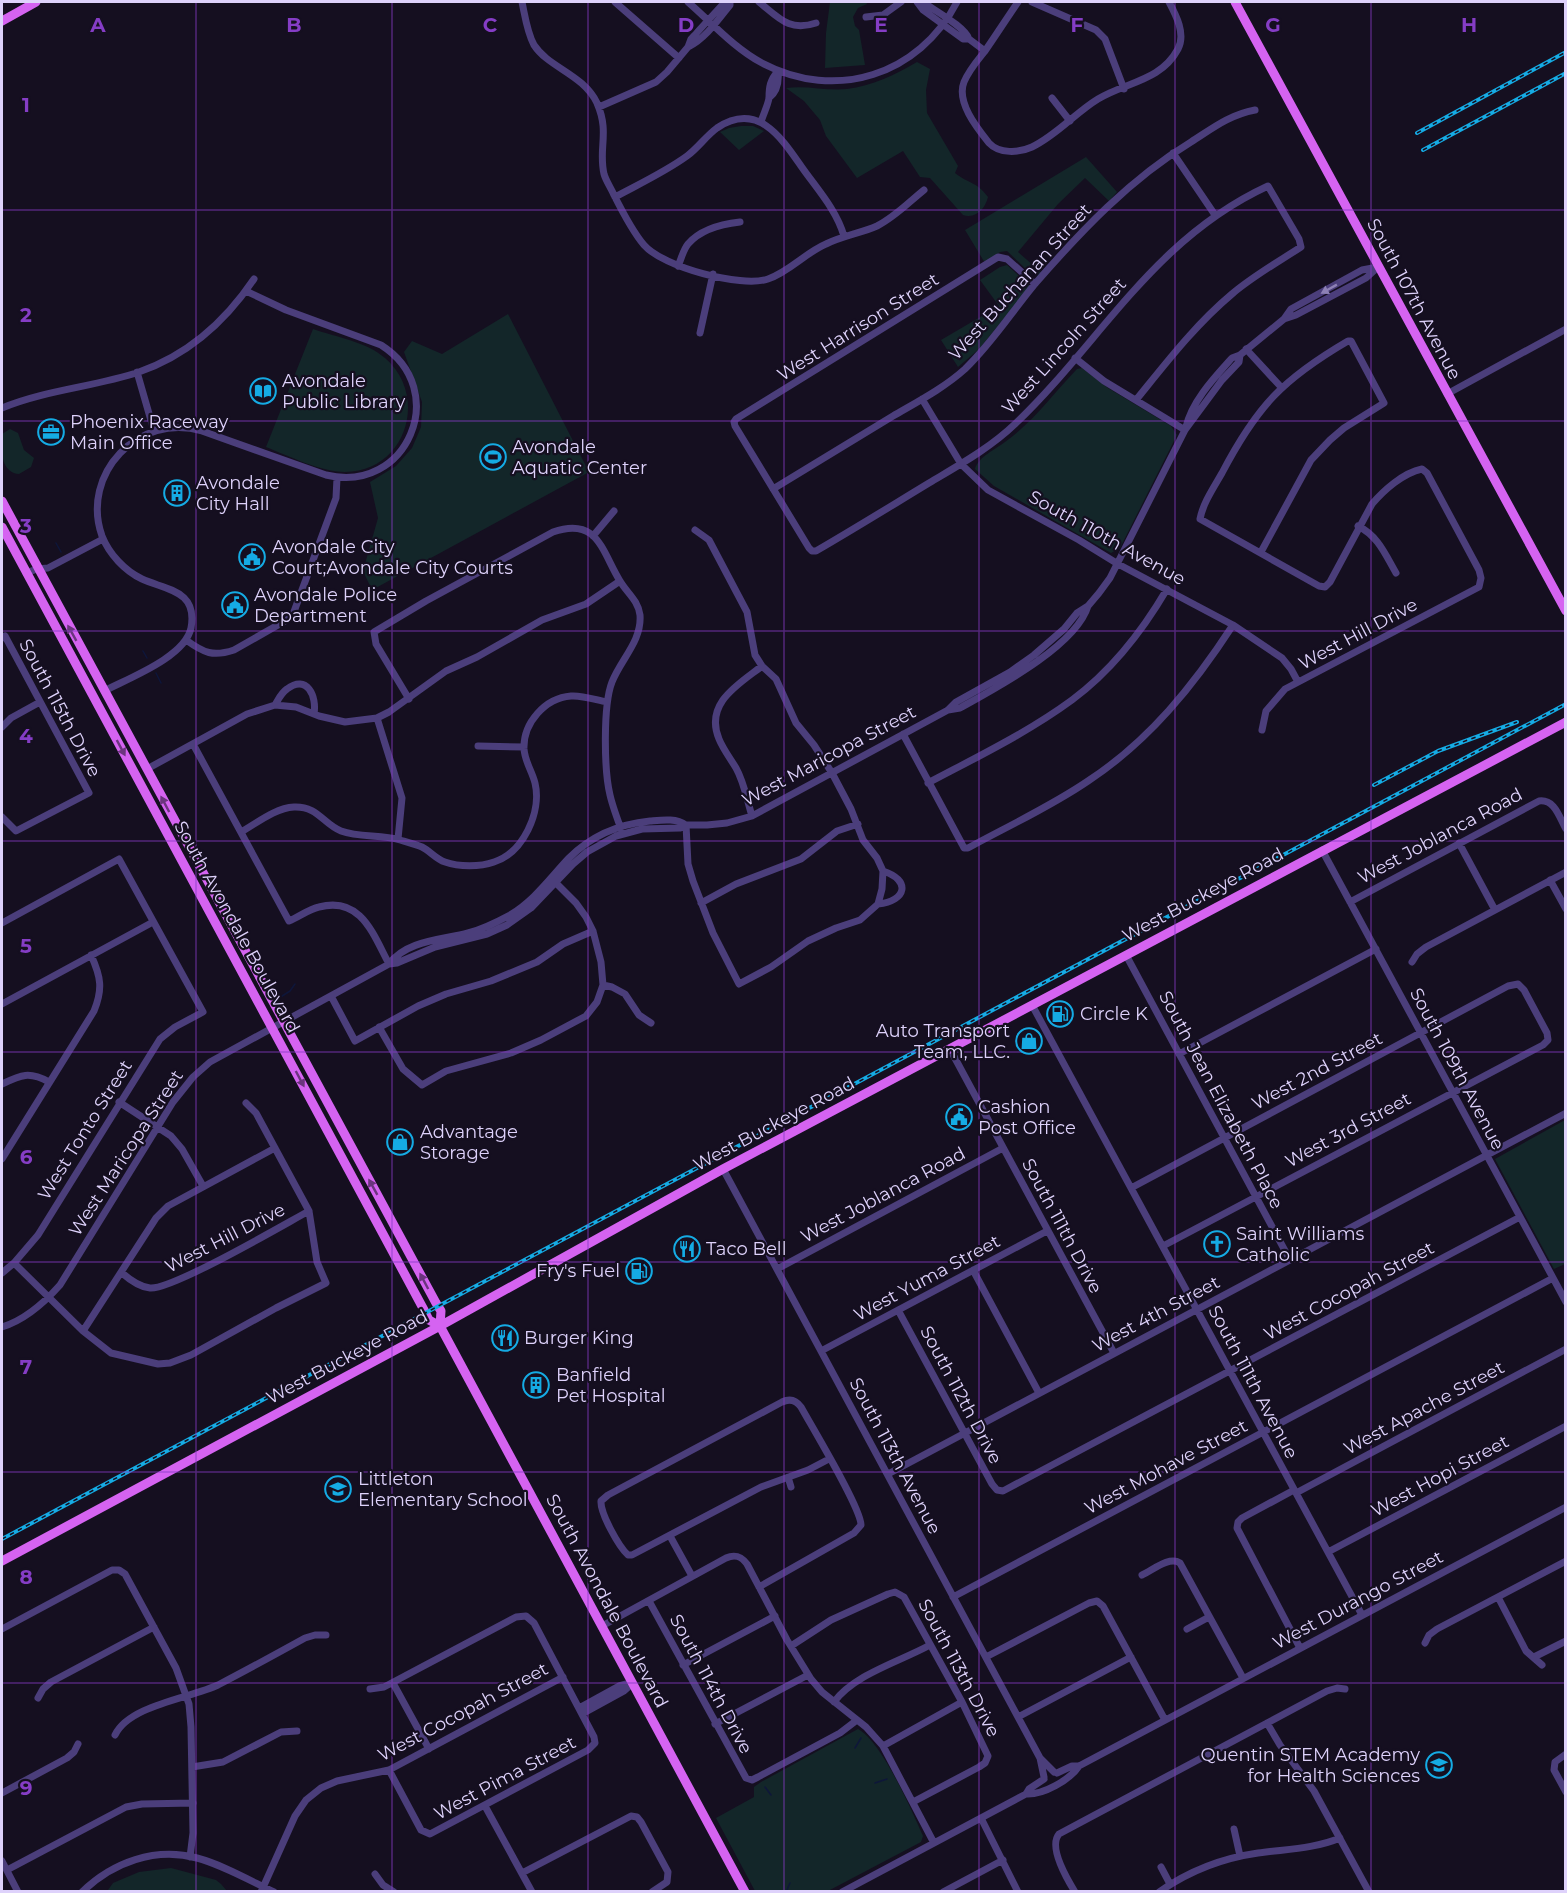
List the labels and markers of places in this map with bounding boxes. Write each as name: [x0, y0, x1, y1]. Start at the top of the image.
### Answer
place label: Avondale Public Library: [282, 370, 406, 413]
library icon: Avondale Public Library: [248, 376, 278, 406]
place label: Phoenix Raceway Main Office: [70, 411, 229, 454]
office icon: Phoenix Raceway Main Office: [36, 417, 66, 447]
place label: Avondale Aquatic Center: [512, 436, 647, 479]
sports icon: Avondale Aquatic Center: [478, 442, 508, 472]
place label: Avondale City Hall: [196, 472, 280, 515]
building icon: Avondale City Hall: [162, 478, 192, 508]
place label: Avondale City Court;Avondale City Courts: [272, 536, 513, 579]
public building icon: Avondale City Court;Avondale City Courts: [237, 542, 267, 572]
place label: Avondale Police Department: [254, 584, 397, 627]
public building icon: Avondale Police Department: [220, 590, 250, 620]
fuel station icon: Circle K: [1045, 999, 1075, 1029]
place label: Circle K: [1080, 1003, 1148, 1025]
place label: Auto Transport Team, LLC.: [876, 1020, 1010, 1063]
shop icon: Auto Transport Team, LLC.: [1014, 1026, 1044, 1056]
place label: Cashion Post Office: [978, 1096, 1076, 1139]
public building icon: Cashion Post Office: [944, 1102, 974, 1132]
place label: Advantage Storage: [420, 1121, 518, 1164]
shop icon: Advantage Storage: [385, 1127, 415, 1157]
place label: Saint Williams Catholic: [1236, 1223, 1364, 1266]
church icon: Saint Williams Catholic: [1202, 1229, 1232, 1259]
restaurant icon: Taco Bell: [672, 1234, 702, 1264]
place label: Taco Bell: [706, 1238, 787, 1260]
fuel station icon: Fry's Fuel: [624, 1256, 654, 1286]
place label: Fry's Fuel: [536, 1260, 620, 1282]
restaurant icon: Burger King: [490, 1323, 520, 1353]
place label: Burger King: [524, 1327, 634, 1349]
place label: Banfield Pet Hospital: [556, 1364, 666, 1407]
building icon: Banfield Pet Hospital: [521, 1370, 551, 1400]
place label: Littleton Elementary School: [358, 1468, 528, 1511]
school or university icon: Littleton Elementary School: [323, 1474, 353, 1504]
place label: Quentin STEM Academy for Health Sciences: [1200, 1744, 1420, 1787]
school or university icon: Quentin STEM Academy for Health Sciences: [1424, 1750, 1454, 1780]

